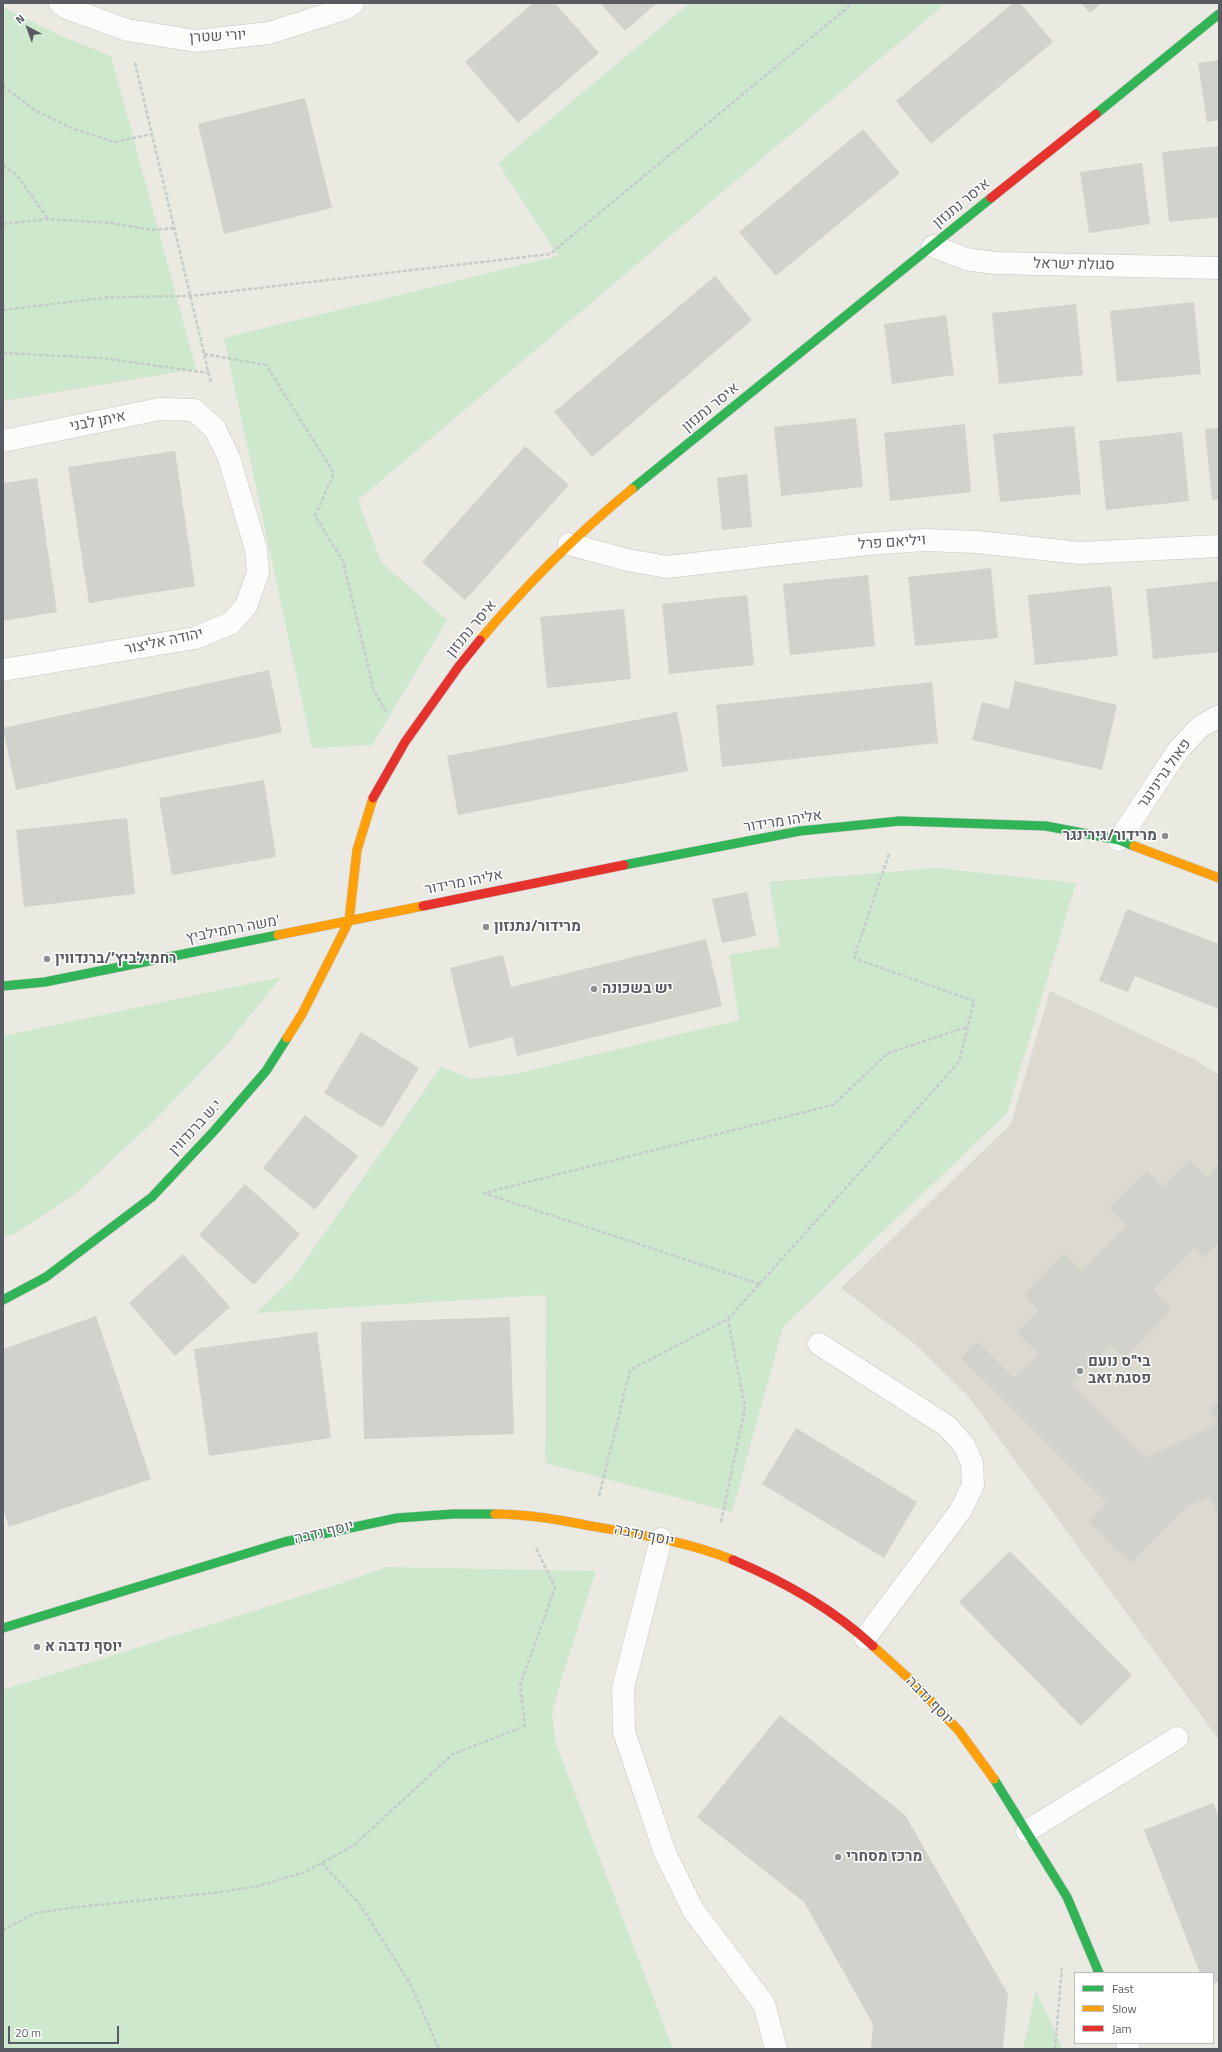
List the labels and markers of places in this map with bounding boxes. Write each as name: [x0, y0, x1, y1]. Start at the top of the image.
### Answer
place label: מרידור/גירינגר: [1063, 827, 1157, 845]
marker: מרידור/גירינגר: [1160, 831, 1170, 841]
place label: מרידור/נתנזון: [494, 918, 581, 936]
marker: מרידור/נתנזון: [481, 922, 491, 932]
place label: רחמילביץ׳/ברנדווין: [55, 950, 177, 968]
marker: רחמילביץ׳/ברנדווין: [42, 954, 52, 964]
place label: יש בשכונה: [602, 980, 673, 998]
marker: יש בשכונה: [589, 984, 599, 994]
place label: בי"ס נועם פסגת זאב: [1088, 1353, 1151, 1388]
marker: בי"ס נועם פסגת זאב: [1075, 1366, 1085, 1376]
place label: יוסף נדבה א: [45, 1638, 122, 1656]
marker: יוסף נדבה א: [32, 1642, 42, 1652]
place label: מרכז מסחרי: [846, 1848, 922, 1866]
marker: מרכז מסחרי: [833, 1852, 843, 1862]

